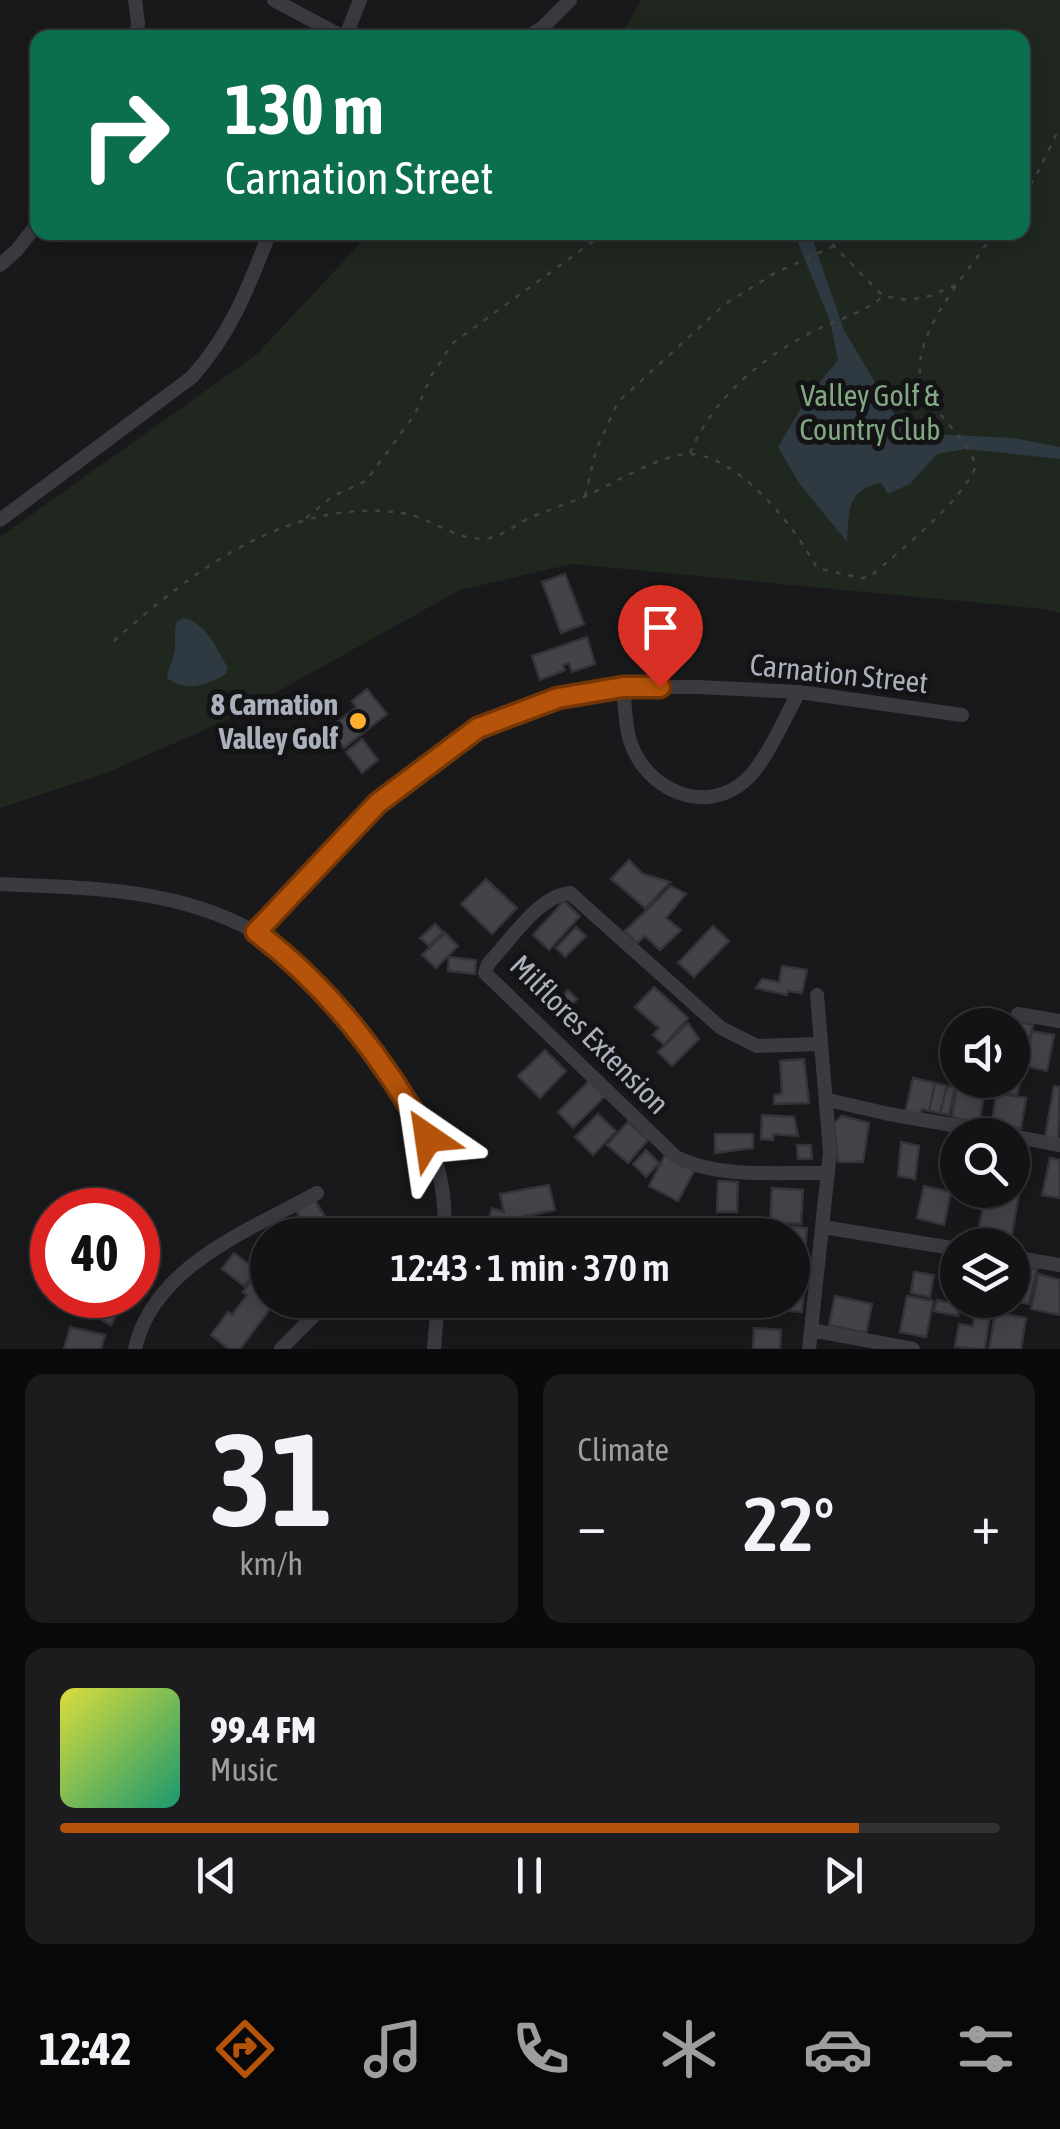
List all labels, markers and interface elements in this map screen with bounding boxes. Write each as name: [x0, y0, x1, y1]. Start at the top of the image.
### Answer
text: 130 m: [225, 69, 384, 149]
icon: right: [60, 70, 190, 200]
text: Carnation Street: [225, 152, 493, 204]
park label: Valley Golf & Country Club: [800, 378, 940, 446]
pin: [618, 585, 703, 688]
icon: arrive: [633, 600, 688, 655]
street label: Carnation Street: [748, 647, 930, 699]
place label: 8 Carnation Valley Golf: [211, 687, 339, 755]
marker: 8 Carnation Valley Golf: [347, 710, 369, 732]
street label: Milflores Extension: [504, 948, 676, 1120]
map controls: [940, 1008, 1030, 1318]
button: sound: [940, 1008, 1030, 1098]
position arrow: [376, 1086, 480, 1190]
button: search: [940, 1118, 1030, 1208]
speed limit sign: 40: [30, 1188, 160, 1318]
button: layers: [940, 1228, 1030, 1318]
text: 12:43 · 1 min · 370 m: [390, 1246, 670, 1289]
text: 31: [210, 1405, 332, 1554]
text: Climate: [578, 1431, 669, 1468]
text: 22°: [743, 1481, 834, 1567]
text: −: [578, 1493, 606, 1556]
text: +: [971, 1493, 1000, 1556]
text: km/h: [240, 1545, 303, 1582]
text: 99.4 FM: [210, 1708, 316, 1751]
text: Music: [210, 1751, 277, 1788]
icon: previous: [189, 1848, 244, 1903]
icon: pause: [502, 1848, 557, 1903]
icon: next: [816, 1848, 871, 1903]
icon: directions: [210, 2014, 280, 2084]
icon: music: [358, 2014, 428, 2084]
icon: phone: [506, 2014, 576, 2084]
icon: climate: [654, 2014, 724, 2084]
icon: car: [803, 2014, 873, 2084]
icon: filters: [951, 2014, 1021, 2084]
text: 12:42: [39, 2023, 132, 2075]

